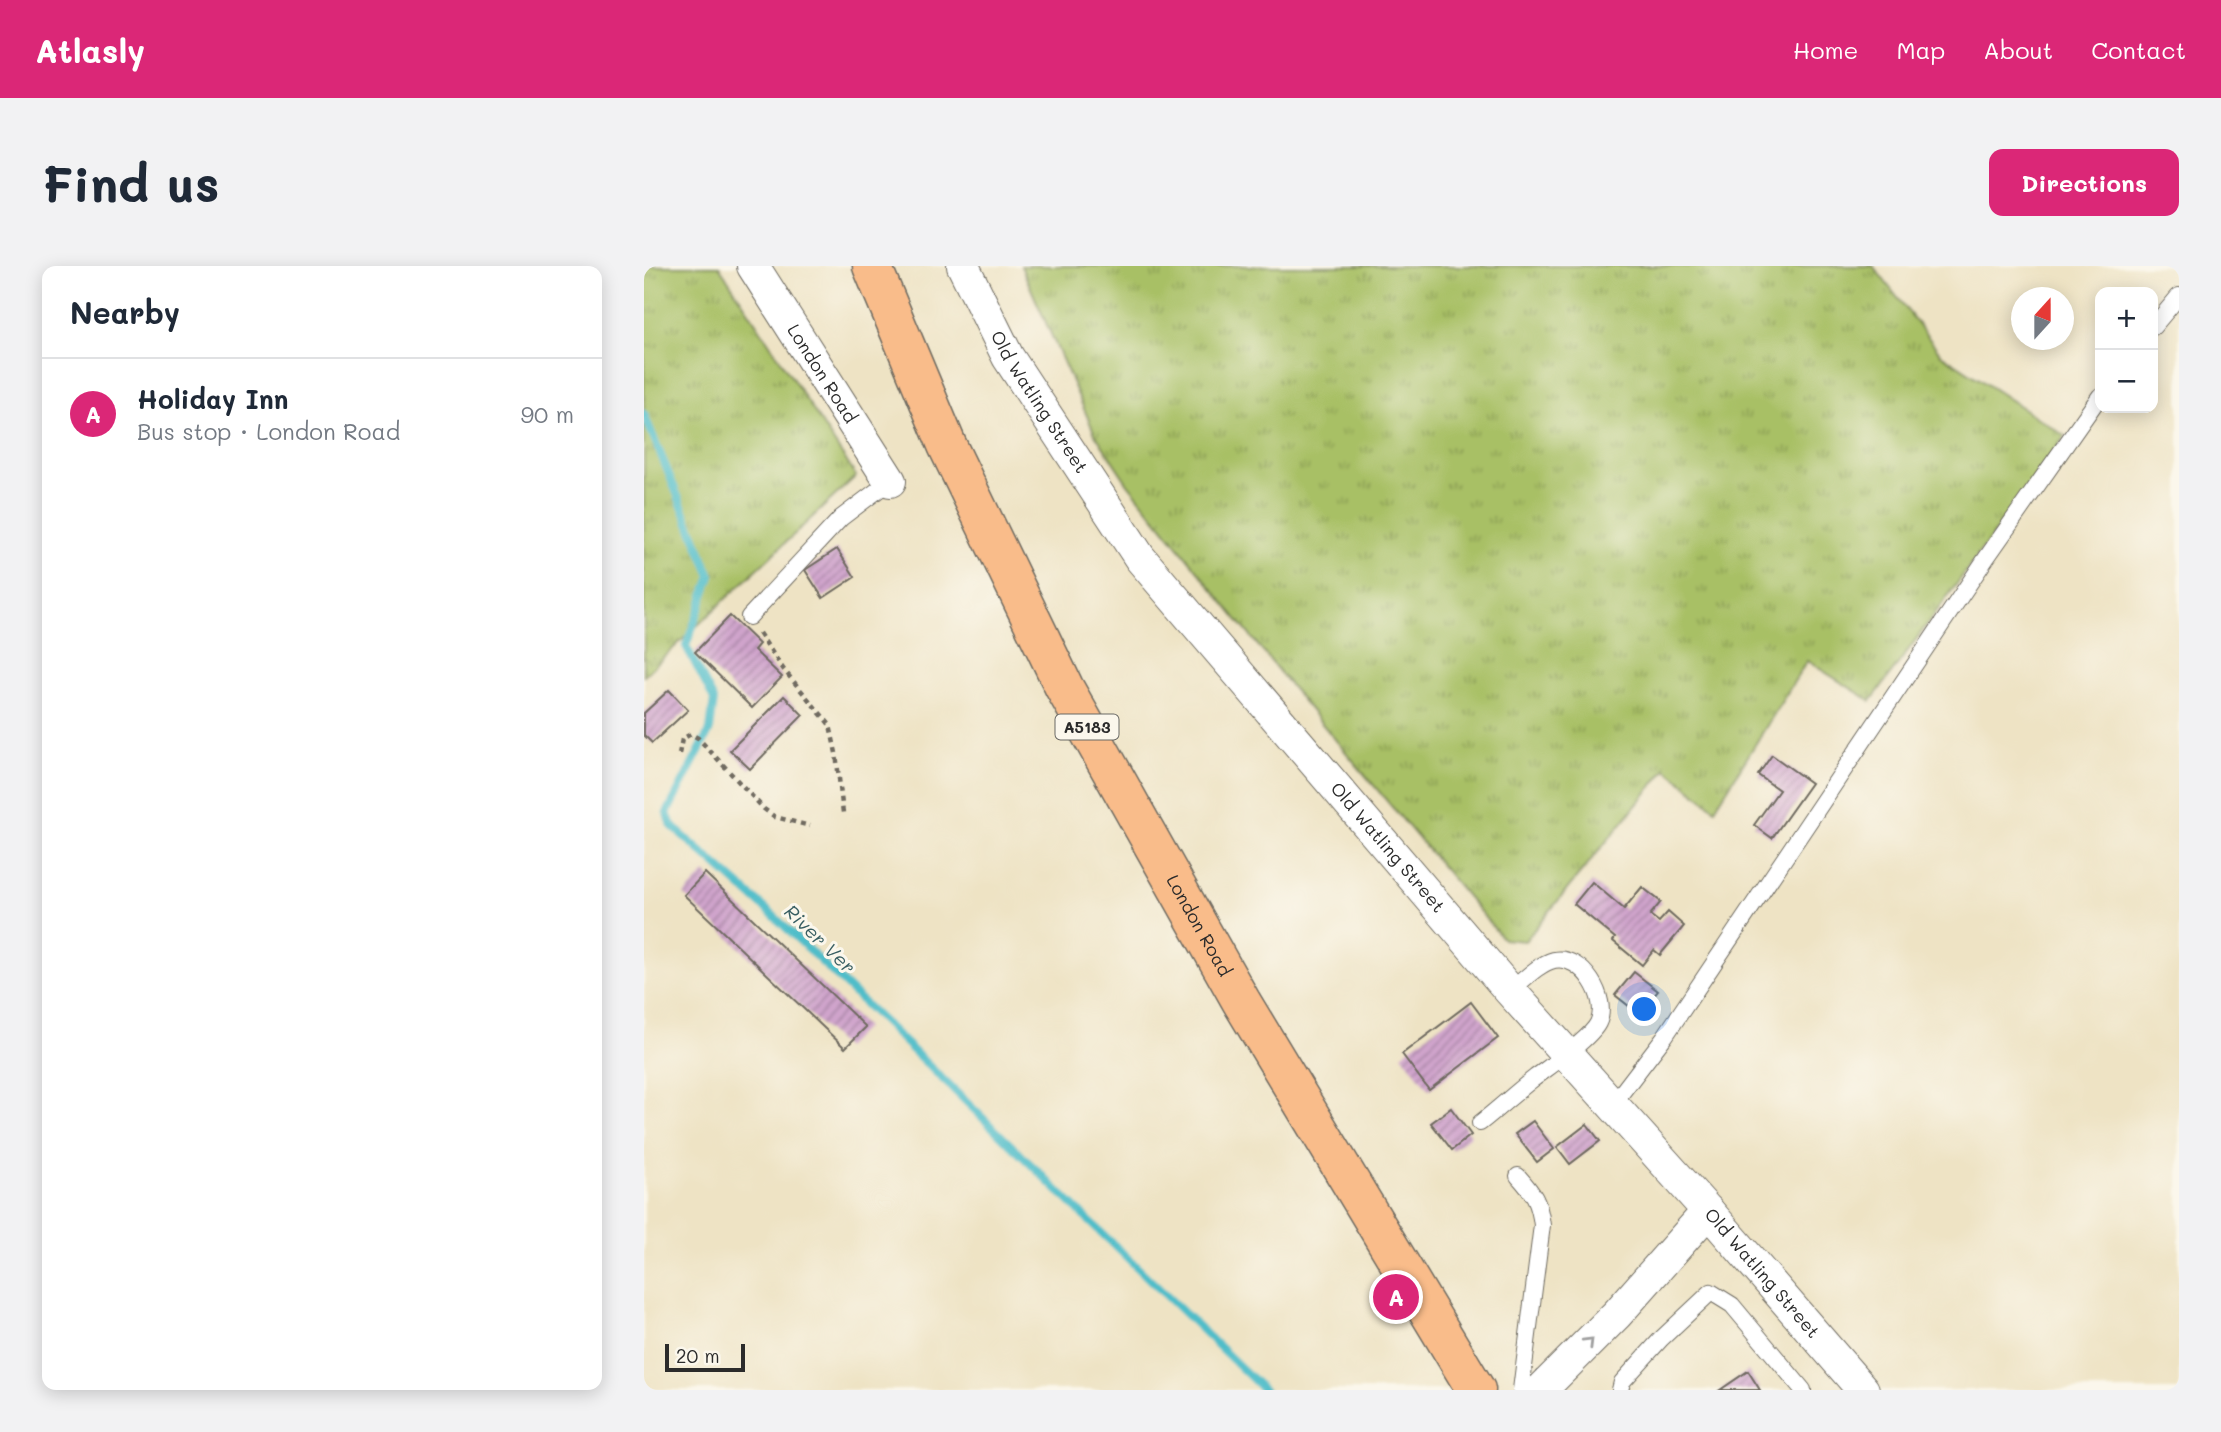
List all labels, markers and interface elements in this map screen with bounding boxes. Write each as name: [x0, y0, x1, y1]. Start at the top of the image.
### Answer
text: Atlasly: [35, 28, 145, 71]
text: Home: [1793, 34, 1858, 65]
text: Map: [1896, 34, 1945, 65]
text: About: [1983, 34, 2053, 65]
text: Contact: [2091, 34, 2186, 65]
button: Directions: [1989, 149, 2179, 216]
text: Find us: [42, 151, 220, 214]
north arrow: [2011, 287, 2074, 350]
map controls: [2095, 287, 2158, 413]
button: +: [2095, 287, 2158, 350]
text: Nearby: [70, 292, 180, 332]
street label: London Road: [782, 319, 863, 427]
street label: Old Watling Street: [986, 326, 1094, 477]
button: −: [2095, 350, 2158, 413]
text: Holiday Inn: [137, 382, 289, 416]
text: A: [85, 399, 101, 429]
text: 90 m: [521, 399, 574, 429]
text: Bus stop · London Road: [137, 416, 400, 446]
road number: A5183: [1056, 714, 1118, 740]
street label: Old Watling Street: [1326, 777, 1451, 917]
street label: London Road: [1161, 870, 1238, 980]
water label: River Ver: [780, 899, 861, 979]
your location: [1627, 992, 1661, 1026]
street label: Old Watling Street: [1700, 1203, 1826, 1343]
pin: A: [1373, 1271, 1419, 1323]
one-way arrow: [1581, 1337, 1594, 1350]
scale bar: [665, 1341, 746, 1373]
text: 20 m: [676, 1343, 720, 1368]

